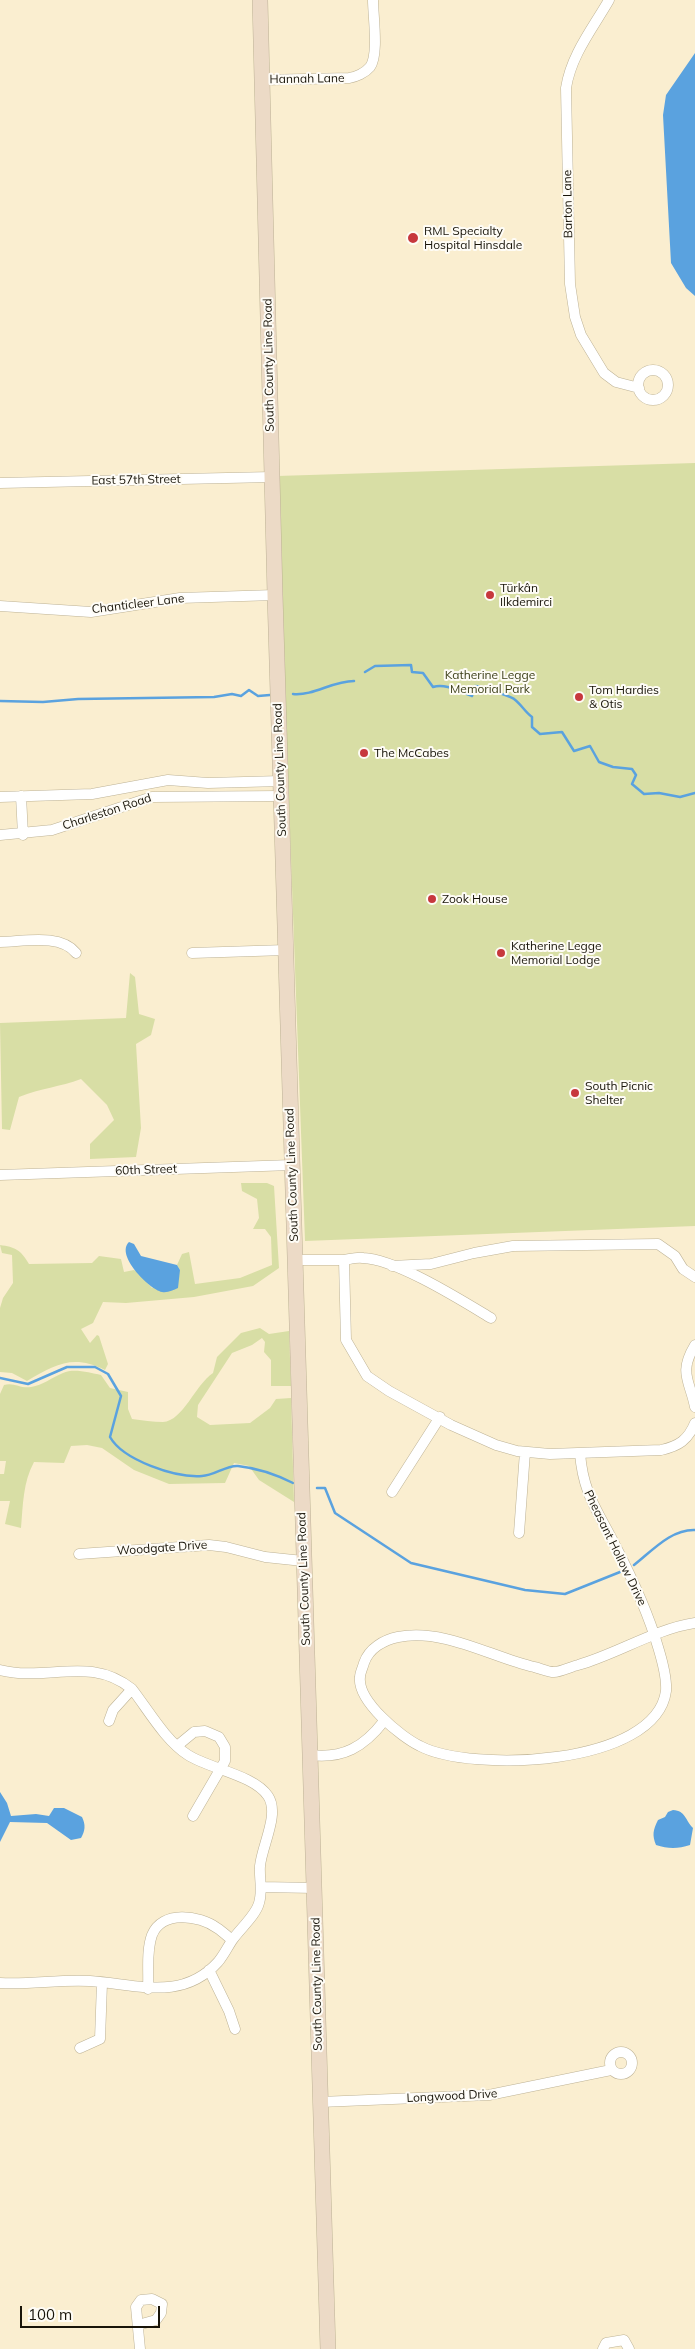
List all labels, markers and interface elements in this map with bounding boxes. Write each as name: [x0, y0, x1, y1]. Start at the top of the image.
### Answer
street label: Hannah Lane: [269, 71, 345, 87]
street label: Barton Lane: [560, 170, 576, 238]
place label: RML Specialty Hospital Hinsdale: [424, 224, 522, 252]
marker: RML Specialty Hospital Hinsdale: [406, 231, 420, 245]
street label: South County Line Road: [261, 298, 277, 432]
street label: East 57th Street: [91, 472, 181, 488]
place label: Türkân Ilkdemirci: [500, 581, 552, 609]
marker: Türkân Ilkdemirci: [484, 589, 496, 601]
street label: Chanticleer Lane: [91, 591, 185, 617]
park label: Katherine Legge Memorial Park: [445, 668, 535, 696]
place label: Tom Hardies & Otis: [589, 683, 659, 711]
marker: Tom Hardies & Otis: [573, 691, 585, 703]
street label: South County Line Road: [270, 703, 290, 837]
place label: The McCabes: [374, 746, 449, 760]
marker: The McCabes: [358, 747, 370, 759]
street label: Charleston Road: [61, 791, 153, 833]
place label: Zook House: [442, 892, 507, 906]
marker: Zook House: [426, 893, 438, 905]
place label: Katherine Legge Memorial Lodge: [511, 939, 601, 967]
marker: Katherine Legge Memorial Lodge: [495, 947, 507, 959]
place label: South Picnic Shelter: [585, 1079, 653, 1107]
marker: South Picnic Shelter: [569, 1087, 581, 1099]
street label: South County Line Road: [282, 1108, 302, 1242]
street label: 60th Street: [115, 1162, 177, 1178]
street label: Pheasant Hollow Drive: [581, 1488, 649, 1608]
street label: South County Line Road: [294, 1512, 314, 1646]
street label: Woodgate Drive: [116, 1538, 208, 1558]
street label: South County Line Road: [309, 1917, 325, 2051]
street label: Longwood Drive: [406, 2086, 498, 2106]
scale bar: [22, 2296, 162, 2328]
text: 100 m: [28, 2305, 72, 2324]

